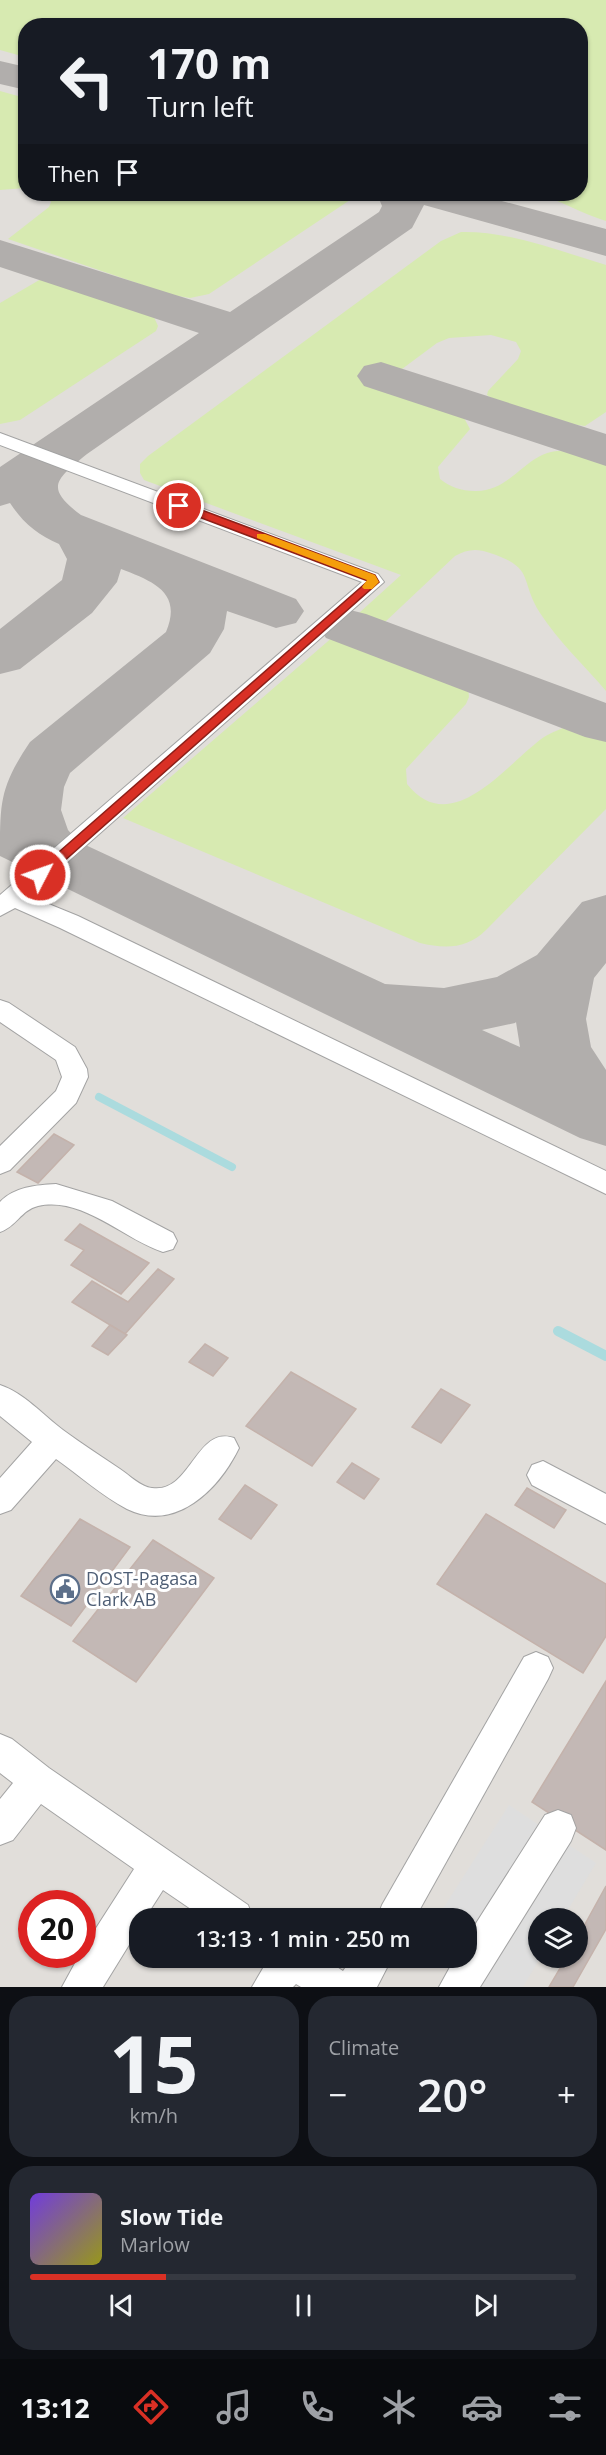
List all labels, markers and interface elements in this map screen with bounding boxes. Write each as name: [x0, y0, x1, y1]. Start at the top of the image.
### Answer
text: 170 m: [147, 34, 271, 91]
icon: left: [48, 42, 126, 120]
text: Turn left: [147, 88, 254, 125]
icon: arrive: [111, 156, 144, 189]
text: Then: [48, 158, 99, 188]
pin: [153, 480, 204, 531]
icon: arrive: [162, 489, 195, 522]
position arrow: [8, 843, 72, 907]
place label: DOST-Pagasa Clark AB: [86, 1566, 198, 1611]
public building icon: DOST-Pagasa Clark AB: [49, 1573, 81, 1605]
speed limit sign: 20: [18, 1890, 96, 1968]
map controls: [528, 1908, 588, 1968]
button: layers: [528, 1908, 588, 1968]
text: 13:13 · 1 min · 250 m: [195, 1923, 411, 1953]
text: 15: [109, 2010, 198, 2116]
text: Climate: [329, 2034, 399, 2061]
text: 20°: [417, 2064, 488, 2125]
text: −: [329, 2072, 347, 2117]
text: +: [557, 2072, 576, 2117]
text: km/h: [129, 2102, 178, 2129]
text: Slow Tide: [120, 2201, 223, 2231]
text: Marlow: [120, 2231, 190, 2258]
icon: previous: [105, 2289, 138, 2322]
icon: pause: [287, 2289, 320, 2322]
icon: next: [469, 2289, 502, 2322]
icon: directions: [130, 2386, 172, 2428]
icon: music: [213, 2386, 255, 2428]
icon: phone: [296, 2386, 338, 2428]
icon: climate: [378, 2386, 420, 2428]
icon: car: [461, 2386, 503, 2428]
icon: filters: [544, 2386, 586, 2428]
text: 13:12: [20, 2389, 90, 2426]

